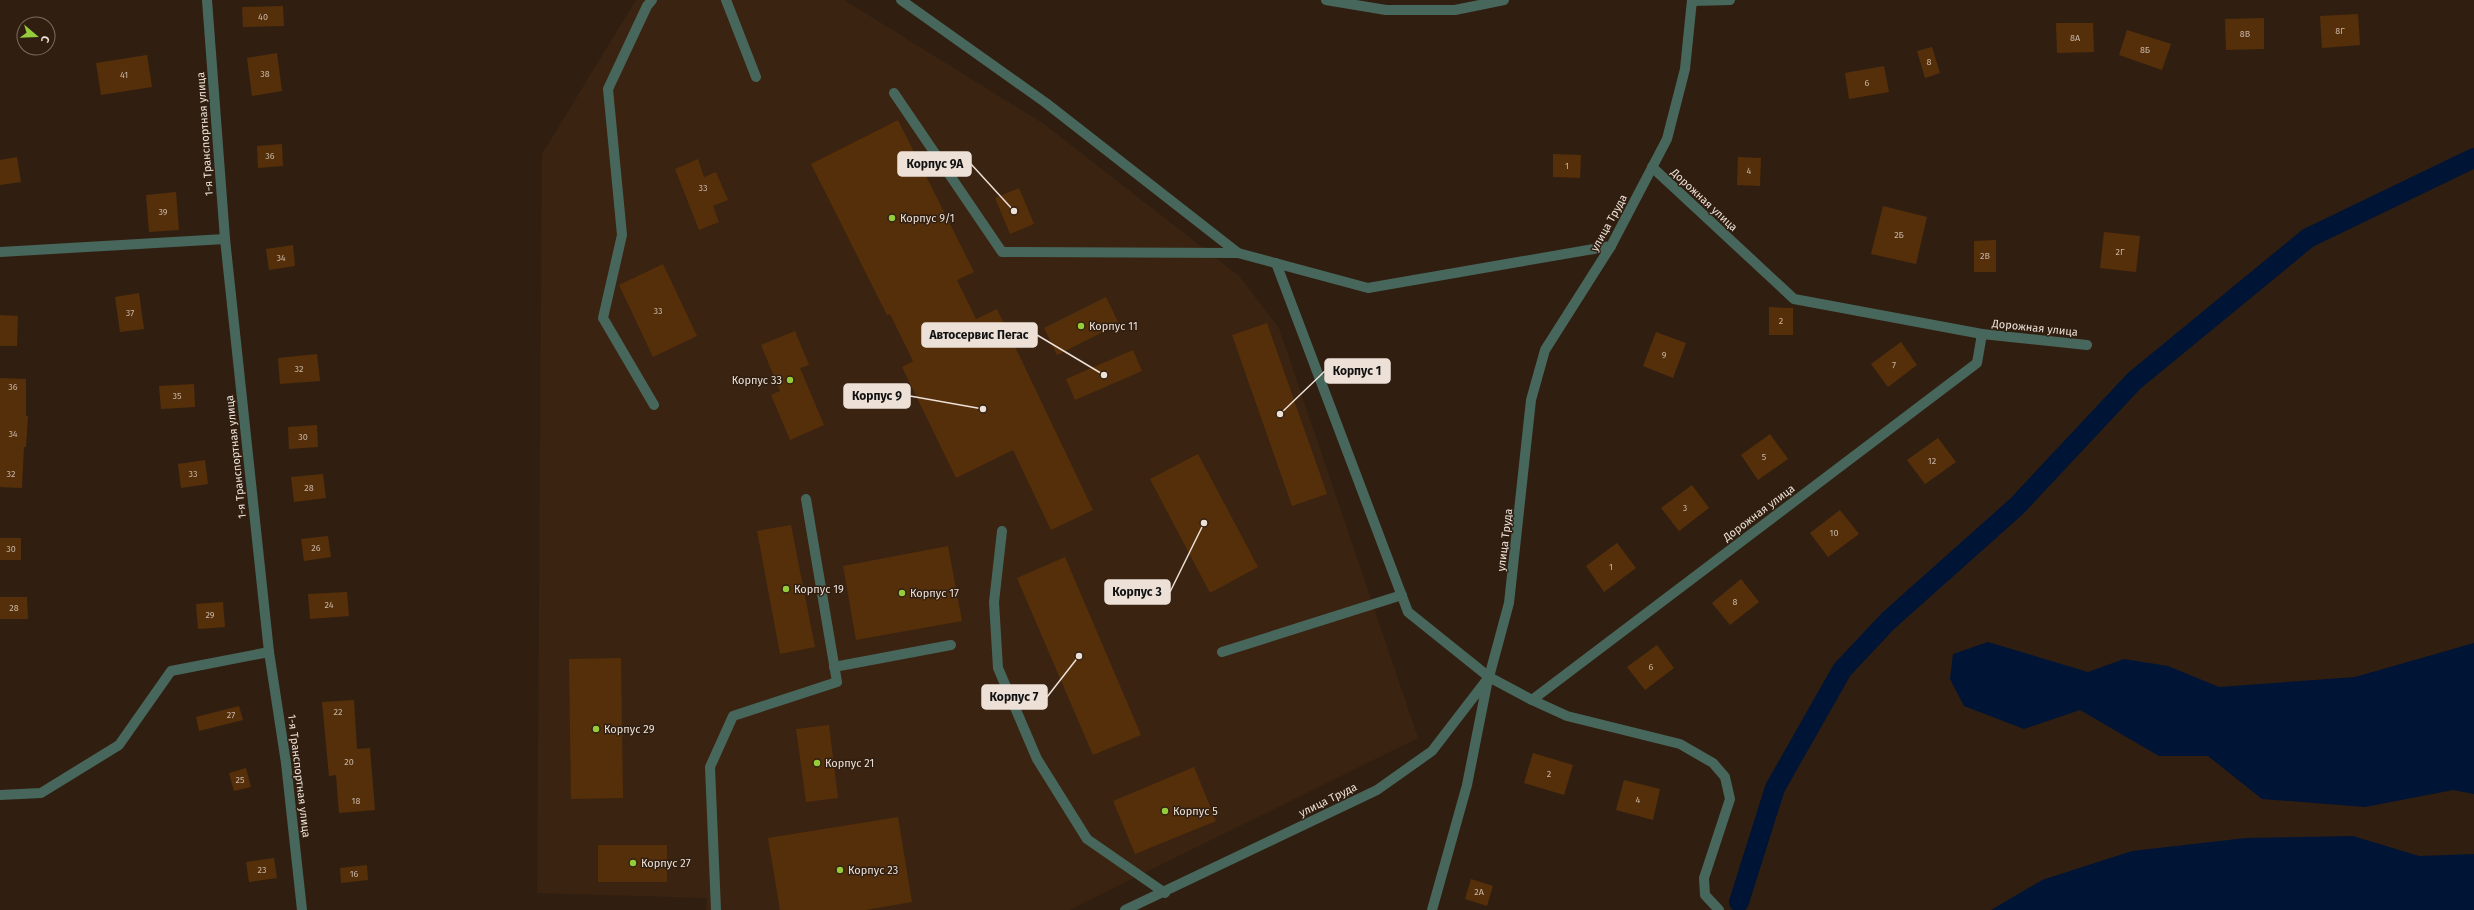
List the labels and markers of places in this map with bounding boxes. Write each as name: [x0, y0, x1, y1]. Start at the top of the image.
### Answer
callout: Корпус 9А: [898, 152, 971, 176]
place label: Корпус 9/1: [900, 212, 954, 225]
marker: Корпус 9/1: [887, 213, 897, 223]
place label: Корпус 11: [1089, 320, 1138, 333]
marker: Корпус 11: [1076, 321, 1086, 331]
callout: Автосервис Пегас: [922, 323, 1037, 347]
callout: Корпус 1: [1325, 359, 1390, 383]
place label: Корпус 33: [732, 374, 782, 387]
marker: Корпус 33: [785, 375, 795, 385]
callout: Корпус 9: [844, 384, 910, 408]
callout: Корпус 3: [1105, 580, 1170, 604]
place label: Корпус 19: [794, 583, 844, 596]
marker: Корпус 19: [781, 584, 791, 594]
place label: Корпус 17: [910, 587, 959, 600]
marker: Корпус 17: [897, 588, 907, 598]
callout: Корпус 7: [982, 685, 1047, 709]
place label: Корпус 29: [604, 723, 655, 736]
marker: Корпус 29: [591, 724, 601, 734]
place label: Корпус 21: [825, 757, 874, 770]
marker: Корпус 21: [812, 758, 822, 768]
place label: Корпус 5: [1173, 805, 1218, 818]
marker: Корпус 5: [1160, 806, 1170, 816]
place label: Корпус 27: [641, 857, 691, 870]
marker: Корпус 27: [628, 858, 638, 868]
place label: Корпус 23: [848, 864, 898, 877]
marker: Корпус 23: [835, 865, 845, 875]

